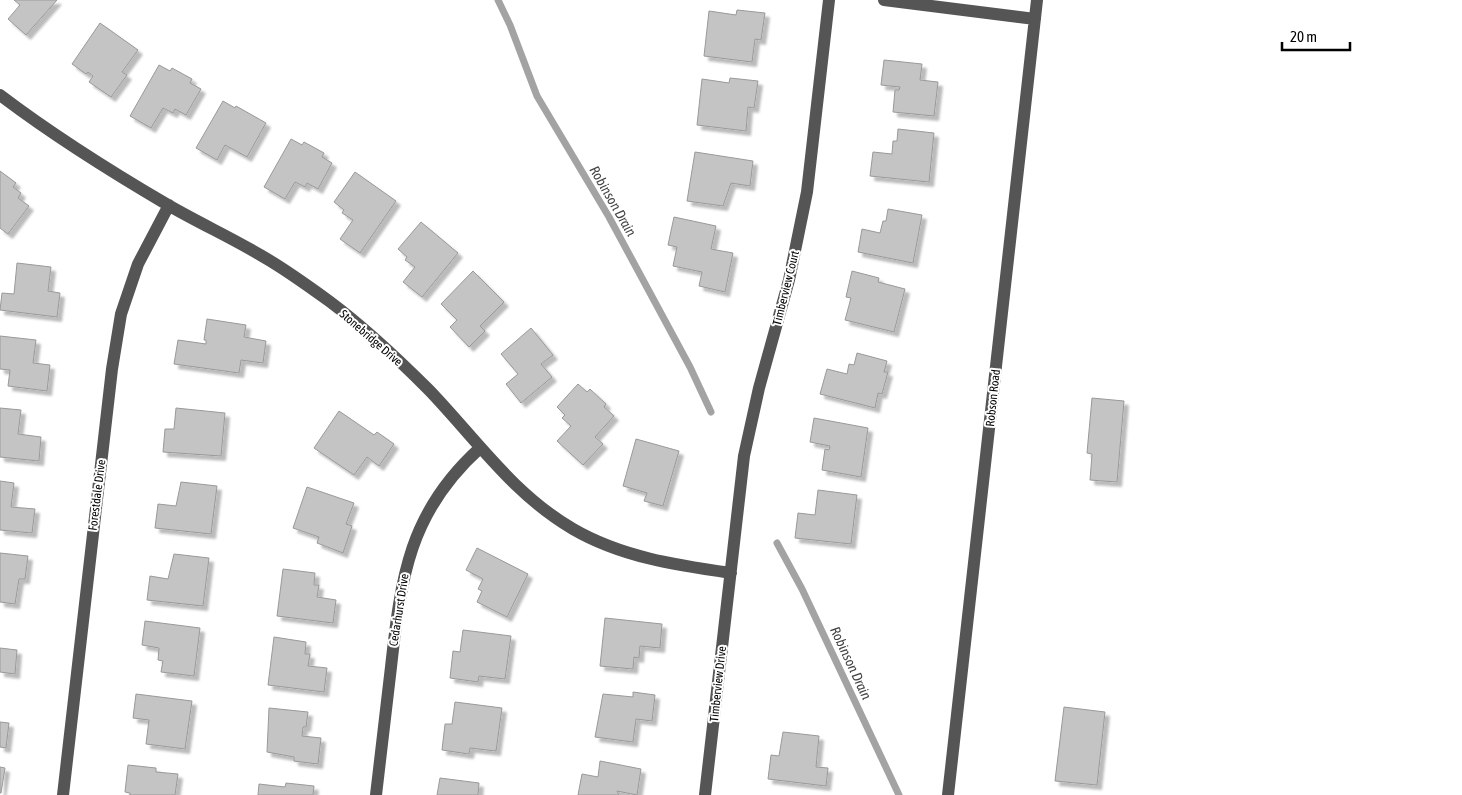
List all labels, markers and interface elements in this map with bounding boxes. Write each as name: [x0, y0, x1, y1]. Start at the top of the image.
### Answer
scale bar: [1282, 20, 1350, 52]
text: 20 m: [1290, 28, 1317, 45]
water label: Robinson Drain: [586, 163, 640, 239]
street label: Timberview Court: [770, 249, 802, 327]
street label: Stonebridge Drive: [337, 307, 405, 369]
street label: Robson Road: [983, 369, 1003, 427]
street label: Forestdale Drive: [86, 459, 108, 531]
street label: Cedarhurst Drive: [386, 573, 412, 647]
water label: Robinson Drain: [827, 624, 875, 702]
street label: Timberview Drive: [707, 645, 729, 723]

